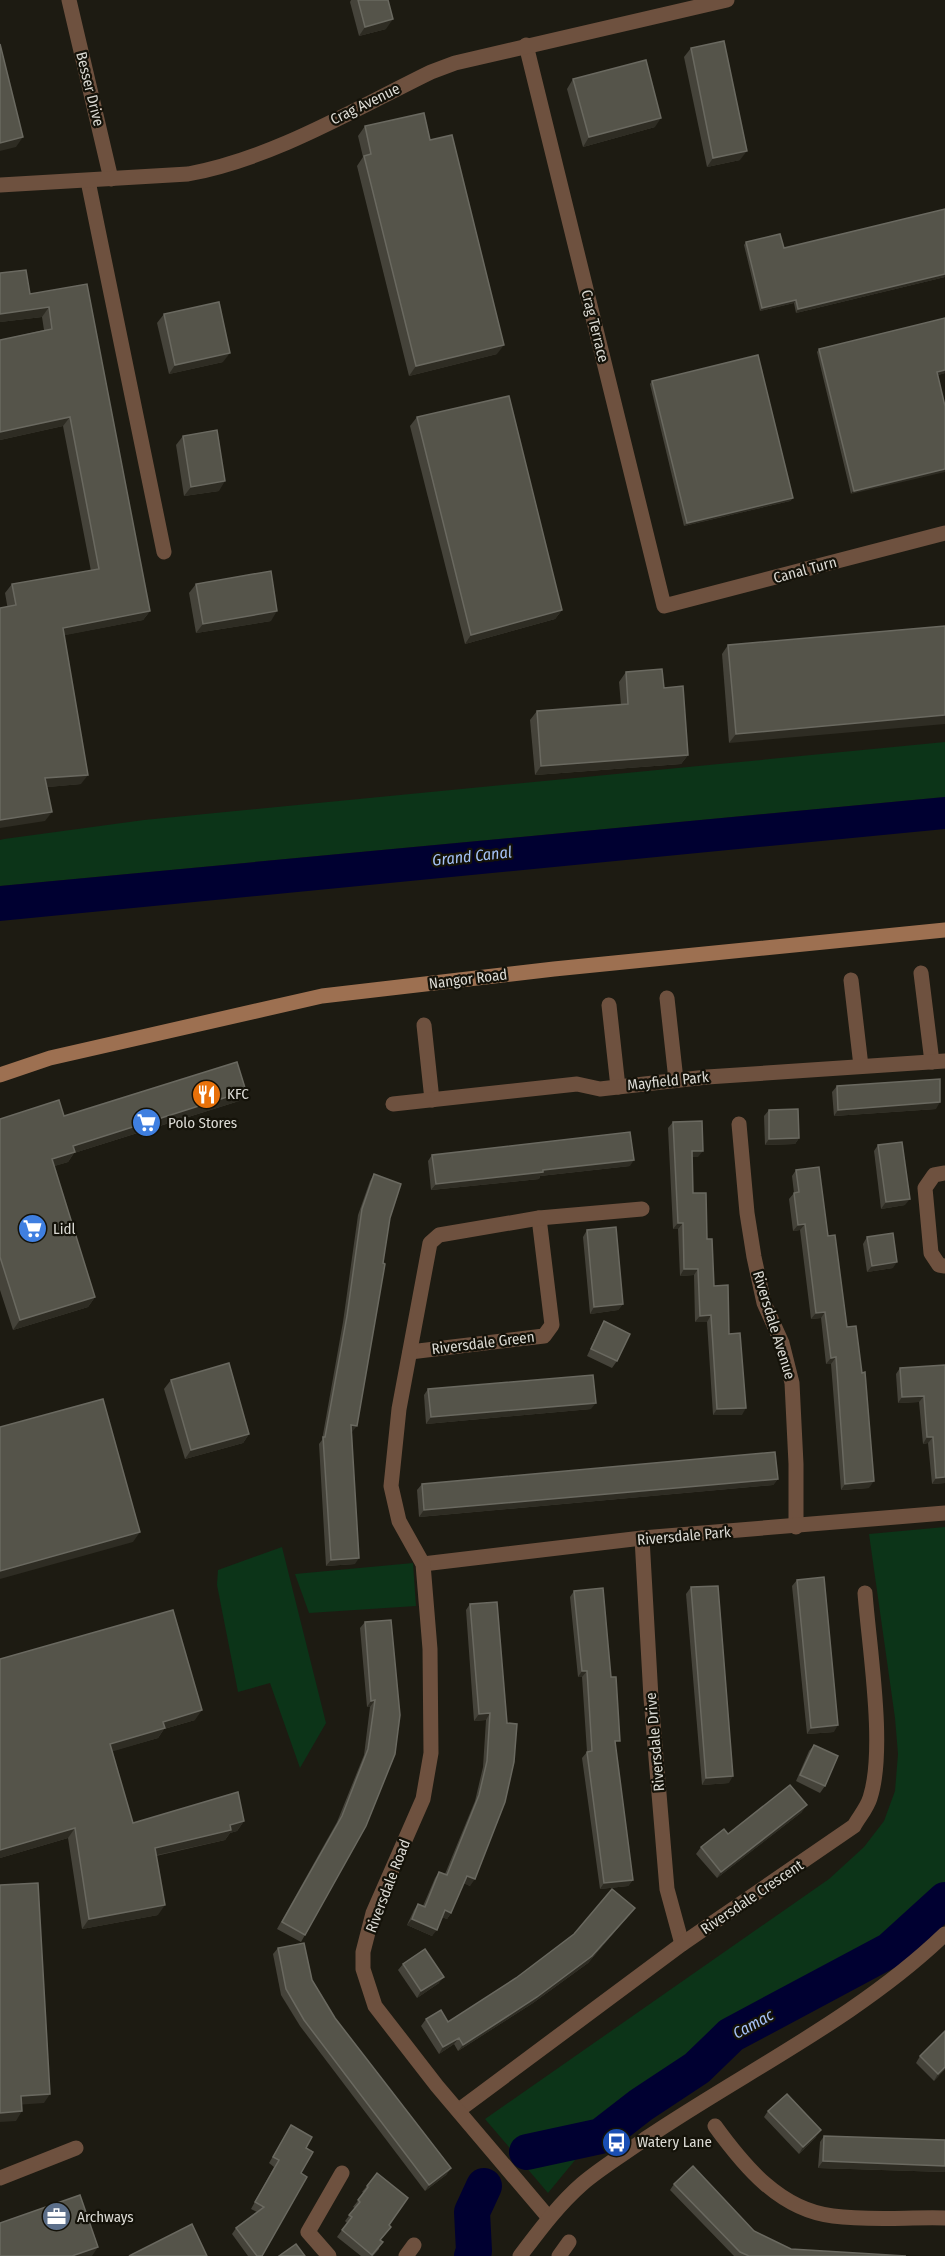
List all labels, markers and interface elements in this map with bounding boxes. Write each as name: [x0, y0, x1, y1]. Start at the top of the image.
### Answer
street label: Besser Drive: [72, 50, 108, 128]
street label: Crag Avenue: [327, 79, 403, 129]
street label: Crag Terrace: [577, 288, 613, 364]
street label: Canal Turn: [771, 553, 839, 587]
water label: Grand Canal: [431, 842, 513, 870]
street label: Nangor Road: [428, 965, 508, 993]
street label: Mayfield Park: [626, 1068, 710, 1094]
restaurant icon: KFC: [190, 1078, 222, 1110]
place label: KFC: [227, 1085, 249, 1103]
supermarket icon: Polo Stores: [131, 1107, 163, 1139]
place label: Polo Stores: [168, 1114, 237, 1132]
supermarket icon: Lidl: [16, 1213, 48, 1245]
place label: Lidl: [53, 1220, 75, 1238]
street label: Riversdale Avenue: [749, 1269, 799, 1381]
street label: Riversdale Green: [430, 1328, 536, 1358]
street label: Riversdale Park: [636, 1523, 732, 1549]
street label: Riversdale Drive: [642, 1692, 668, 1792]
street label: Riversdale Road: [362, 1837, 414, 1935]
street label: Riversdale Crescent: [697, 1856, 807, 1938]
water label: Camac: [729, 2005, 777, 2043]
bus stop icon: Watery Lane: [600, 2126, 632, 2158]
place label: Watery Lane: [637, 2133, 712, 2151]
office icon: Archways: [40, 2201, 72, 2233]
place label: Archways: [77, 2208, 134, 2226]

